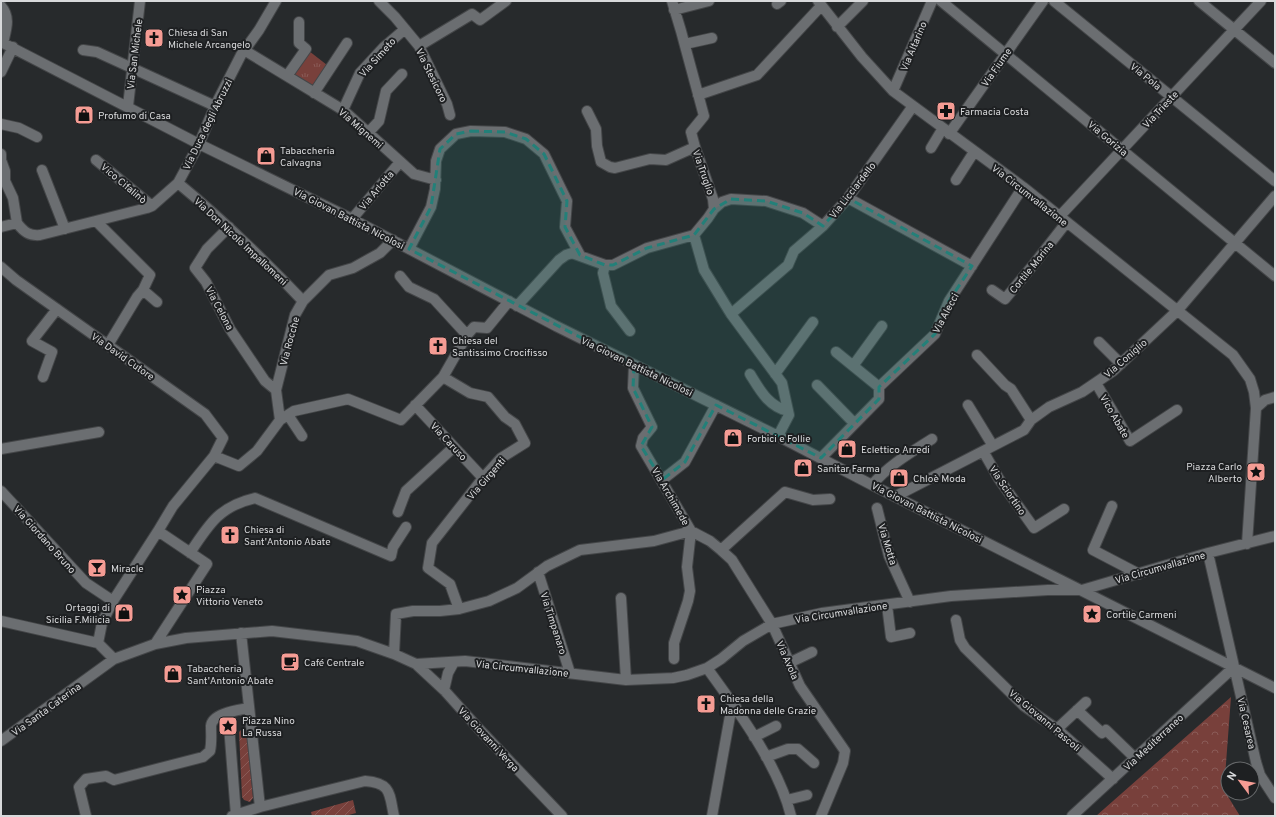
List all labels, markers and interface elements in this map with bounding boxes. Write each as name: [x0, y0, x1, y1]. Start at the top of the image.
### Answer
street label: Via San Michele: [125, 18, 146, 90]
street label: Via Altarino: [898, 20, 931, 73]
church icon: Chiesa di San Michele Arcangelo: [143, 27, 165, 49]
place label: Chiesa di San Michele Arcangelo: [168, 27, 251, 52]
street label: Via Simeto: [357, 35, 399, 80]
street label: Via Stesicoro: [412, 46, 450, 105]
street label: Via Fiume: [979, 46, 1015, 90]
street label: Via Pola: [1127, 61, 1163, 94]
street label: Via Duca degli Abruzzi: [181, 77, 236, 172]
street label: Via Trieste: [1140, 89, 1182, 131]
pharmacy icon: Farmacia Costa: [935, 100, 957, 122]
shop icon: Profumo di Casa: [73, 104, 95, 126]
street label: Via Mignemi: [335, 106, 385, 152]
place label: Farmacia Costa: [960, 106, 1029, 119]
place label: Profumo di Casa: [98, 110, 171, 123]
street label: Via Gorizia: [1084, 119, 1130, 160]
shop icon: Tabaccheria Calvagna: [255, 145, 277, 167]
place label: Tabaccheria Calvagna: [280, 145, 335, 170]
street label: Via Truglio: [689, 148, 717, 197]
street label: Via Licciardello: [827, 160, 880, 222]
street label: Vico Cifalinò: [97, 161, 149, 207]
street label: Via Circumvallazione: [988, 162, 1070, 230]
street label: Via Arlotta: [357, 169, 397, 213]
street label: Via Giovan Battista Nicolosi: [291, 186, 406, 253]
street label: Via Don Nicolò Impallomeni: [190, 195, 289, 289]
street label: Cortile Morina: [1007, 239, 1057, 297]
street label: Via Celona: [202, 285, 236, 333]
street label: Via Alecci: [930, 291, 962, 336]
street label: Via Rocche: [278, 316, 303, 367]
street label: Via David Cutore: [88, 331, 156, 384]
church icon: Chiesa del Santissimo Crocifisso: [427, 335, 449, 357]
place label: Chiesa del Santissimo Crocifisso: [452, 335, 548, 360]
street label: Via Giovan Battista Nicolosi: [578, 335, 694, 400]
street label: Via Coniglio: [1102, 336, 1151, 382]
street label: Vico Abate: [1096, 393, 1131, 441]
street label: Via Caruso: [427, 420, 469, 464]
shop icon: Forbici e Follie: [722, 427, 744, 449]
place label: Forbici e Follie: [747, 433, 811, 446]
shop icon: Eclettico Arredi: [836, 438, 858, 460]
place label: Eclettico Arredi: [861, 444, 930, 457]
street label: Via Girgenti: [465, 455, 509, 503]
shop icon: Sanitar Farma: [792, 457, 814, 479]
place label: Piazza Carlo Alberto: [1186, 461, 1242, 486]
place icon: Piazza Carlo Alberto: [1245, 461, 1267, 483]
place label: Sanitar Farma: [817, 463, 880, 476]
street label: Via Sciortino: [985, 464, 1028, 518]
street label: Via Archimede: [648, 465, 692, 528]
shop icon: Chloè Moda: [888, 467, 910, 489]
place label: Chloè Moda: [913, 473, 966, 486]
street label: Via Giovan Battista Nicolosi: [869, 480, 984, 547]
street label: Via Giordano Bruno: [10, 503, 78, 577]
street label: Via Motta: [874, 522, 899, 567]
church icon: Chiesa di Sant'Antonio Abate: [219, 524, 241, 546]
place label: Chiesa di Sant'Antonio Abate: [244, 524, 331, 549]
street label: Via Circumvallazione: [1114, 549, 1207, 588]
bar icon: Miracle: [86, 557, 108, 579]
place label: Miracle: [111, 563, 144, 576]
place icon: Piazza Vittorio Veneto: [171, 584, 193, 606]
place label: Piazza Vittorio Veneto: [196, 584, 264, 609]
street label: Via Timpanaro: [536, 591, 569, 657]
street label: Via Circumvallazione: [794, 600, 888, 627]
place label: Ortaggi di Sicilia F.Milicia: [46, 602, 110, 627]
shop icon: Ortaggi di Sicilia F.Milicia: [113, 602, 135, 624]
place icon: Cortile Carmeni: [1081, 603, 1103, 625]
place label: Cortile Carmeni: [1106, 609, 1177, 622]
street label: Via Avola: [772, 639, 801, 682]
cafe icon: Café Centrale: [279, 651, 301, 673]
place label: Café Centrale: [304, 657, 364, 670]
street label: Via Circumvallazione: [475, 658, 569, 681]
shop icon: Tabaccheria Sant'Antonio Abate: [162, 663, 184, 685]
place label: Tabaccheria Sant'Antonio Abate: [187, 663, 274, 688]
street label: Via Santa Caterina: [10, 681, 84, 740]
street label: Via Giovanni Pascoli: [1005, 687, 1083, 755]
church icon: Chiesa della Madonna delle Grazie: [695, 693, 717, 715]
place label: Chiesa della Madonna delle Grazie: [720, 693, 816, 718]
street label: Via Cesarea: [1233, 696, 1258, 750]
street label: Via Giovanni Verga: [455, 705, 521, 775]
street label: Via Mediterraneo: [1121, 712, 1187, 774]
place icon: Piazza Nino La Russa: [217, 715, 239, 737]
place label: Piazza Nino La Russa: [242, 715, 295, 740]
north arrow: [1220, 761, 1260, 801]
text: N: [1224, 769, 1240, 783]

